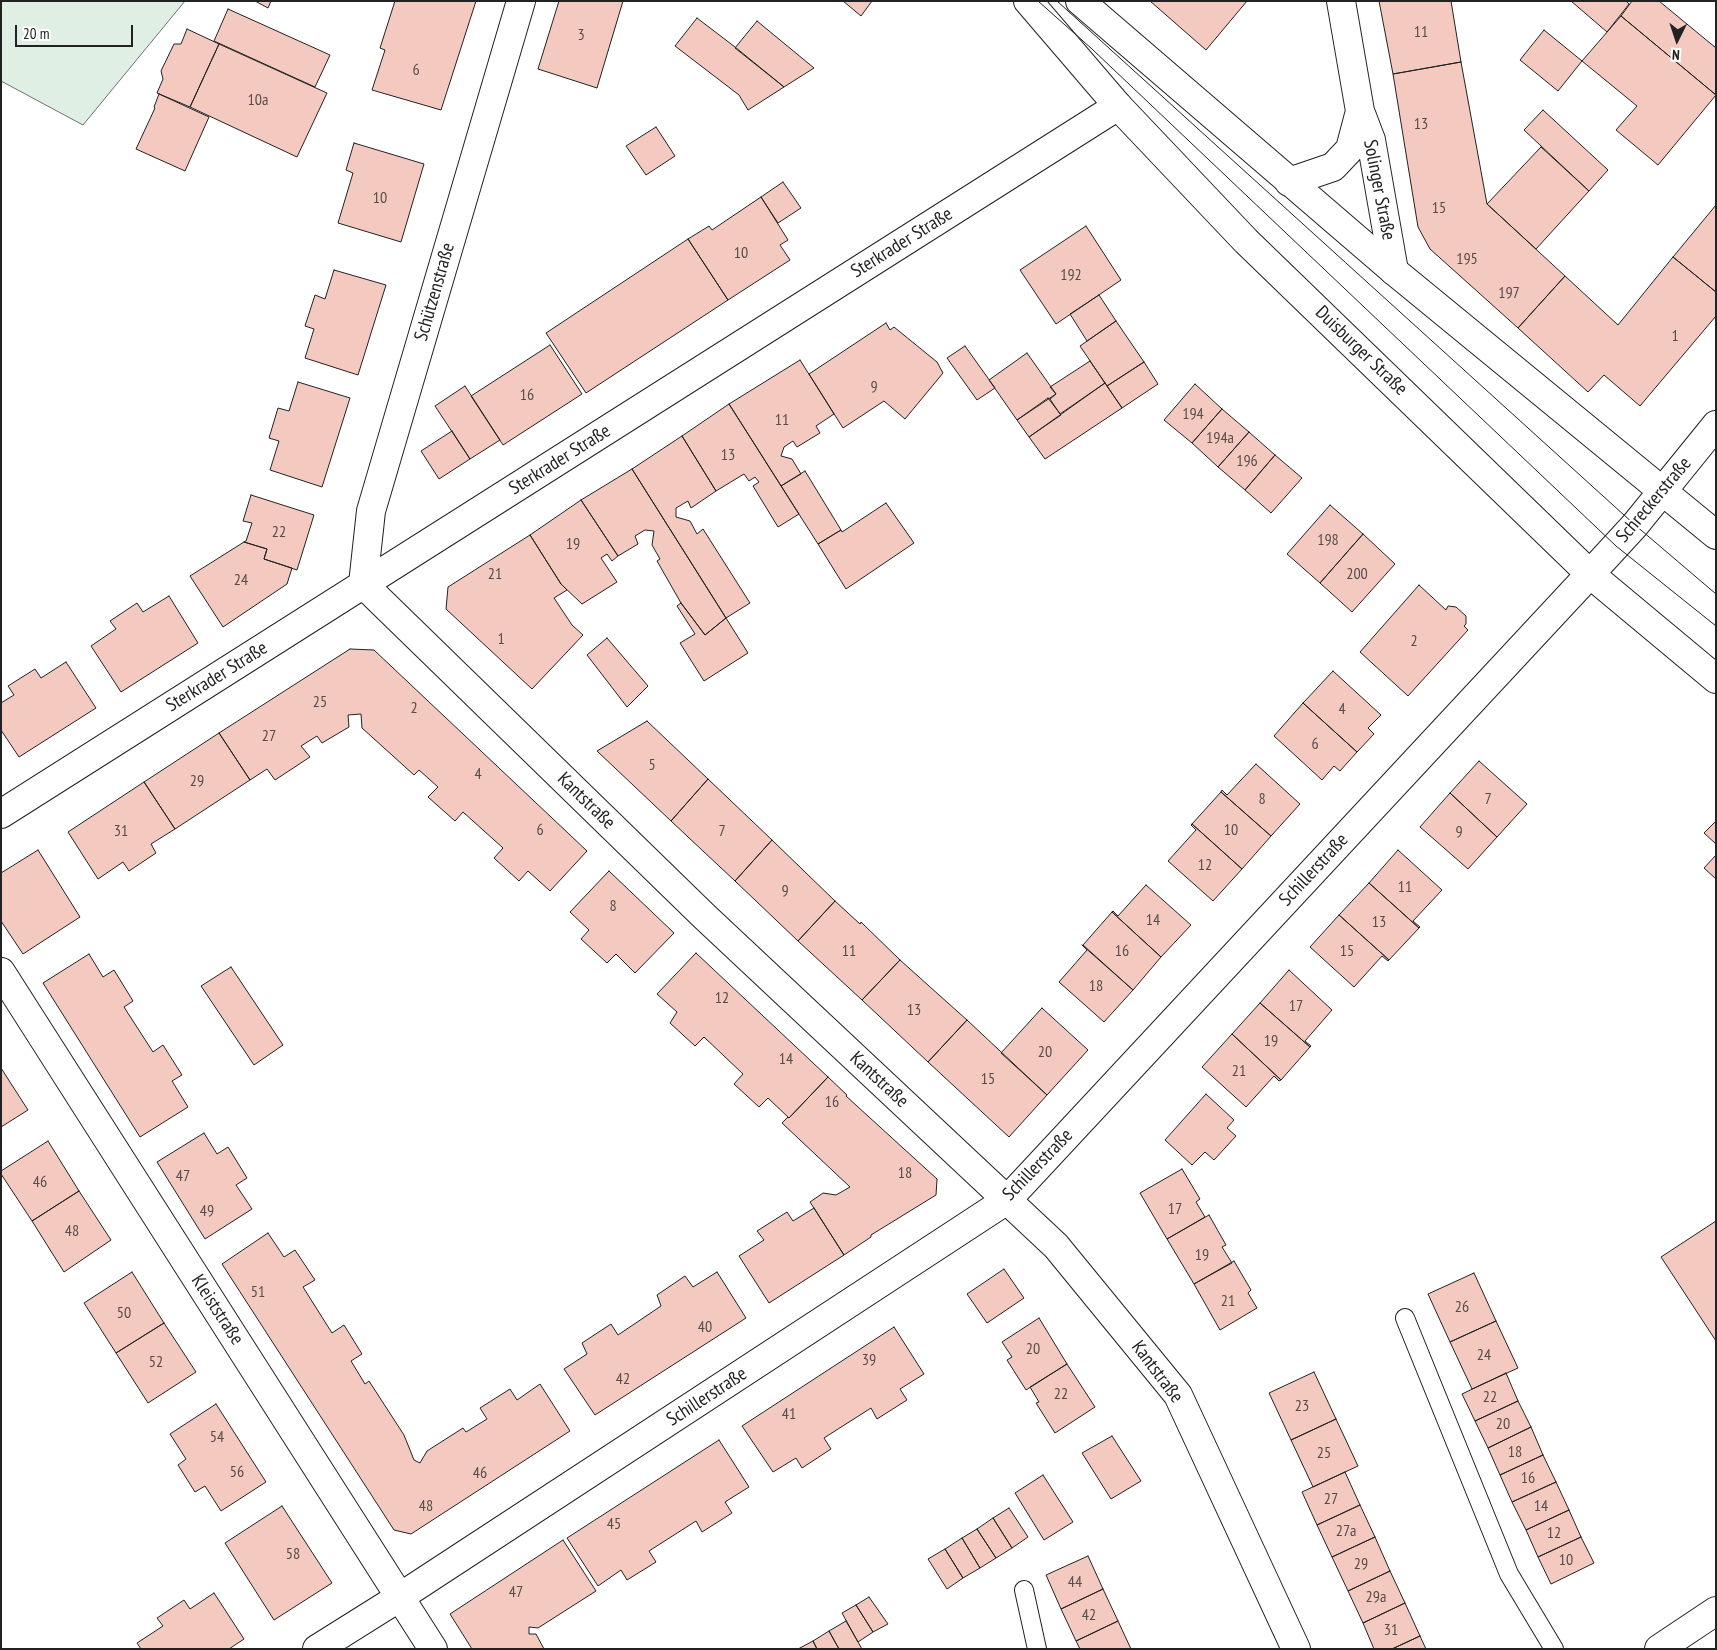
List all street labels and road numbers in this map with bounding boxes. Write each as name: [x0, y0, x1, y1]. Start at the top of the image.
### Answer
street label: Solinger Straße: [1358, 138, 1400, 242]
street label: Sterkrader Straße: [847, 203, 957, 283]
street label: Schützenstraße: [410, 240, 460, 344]
street label: Duisburger Straße: [1310, 301, 1412, 401]
street label: Sterkrader Straße: [505, 420, 615, 500]
street label: Schreckerstraße: [1612, 453, 1696, 547]
street label: Sterkrader Straße: [162, 637, 272, 717]
street label: Kantstraße: [552, 768, 620, 834]
street label: Schillerstraße: [1275, 829, 1353, 911]
street label: Kantstraße: [845, 1047, 913, 1113]
street label: Schillerstraße: [998, 1124, 1078, 1206]
street label: Kleiststraße: [186, 1271, 248, 1349]
street label: Kantstraße: [1126, 1337, 1188, 1407]
street label: Schillerstraße: [663, 1363, 751, 1431]

